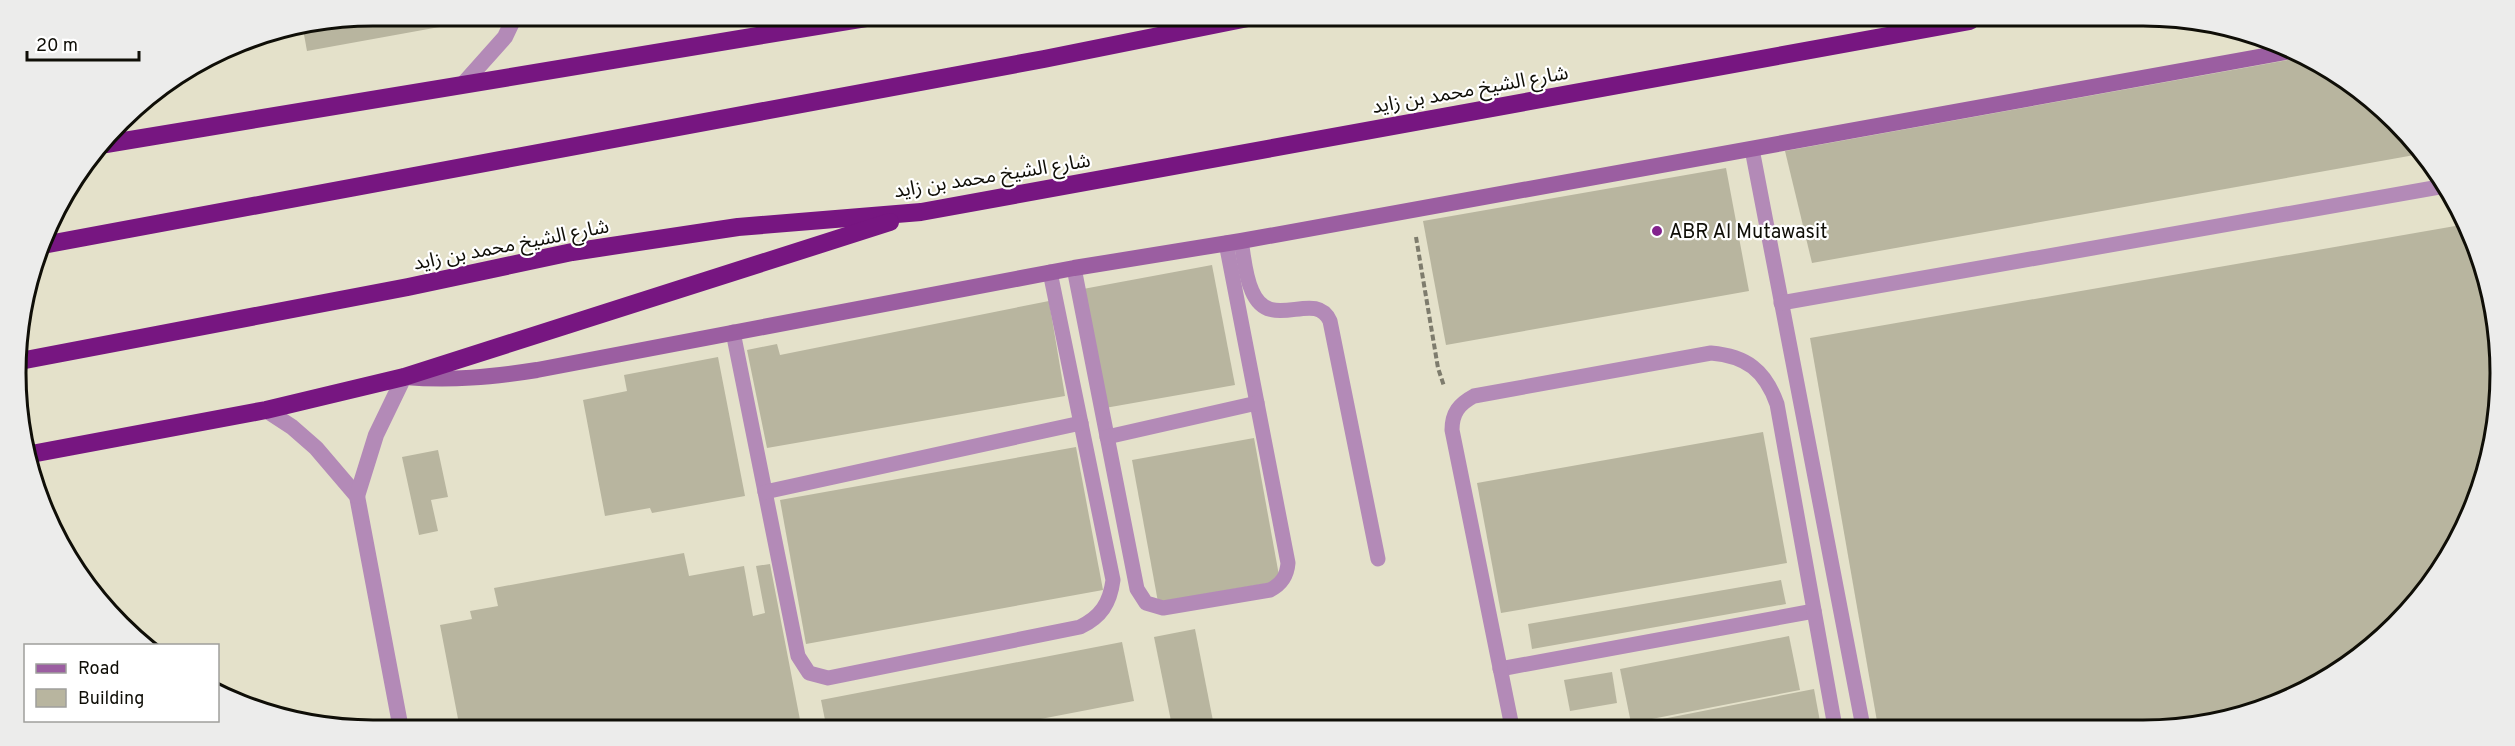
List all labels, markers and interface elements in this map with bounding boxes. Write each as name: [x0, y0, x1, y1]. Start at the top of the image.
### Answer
scale bar: [27, 24, 140, 62]
text: 20 m: [36, 35, 78, 58]
street label: شارع الشيخ محمد بن زايد: [1370, 61, 1571, 121]
street label: شارع الشيخ محمد بن زايد: [892, 149, 1093, 205]
street label: شارع الشيخ محمد بن زايد: [411, 214, 611, 278]
place label: ABR Al Mutawasit: [1669, 220, 1828, 246]
marker: ABR Al Mutawasit: [1650, 224, 1664, 238]
legend: [24, 644, 219, 722]
text: Road: [78, 658, 120, 681]
text: Building: [78, 688, 144, 711]

